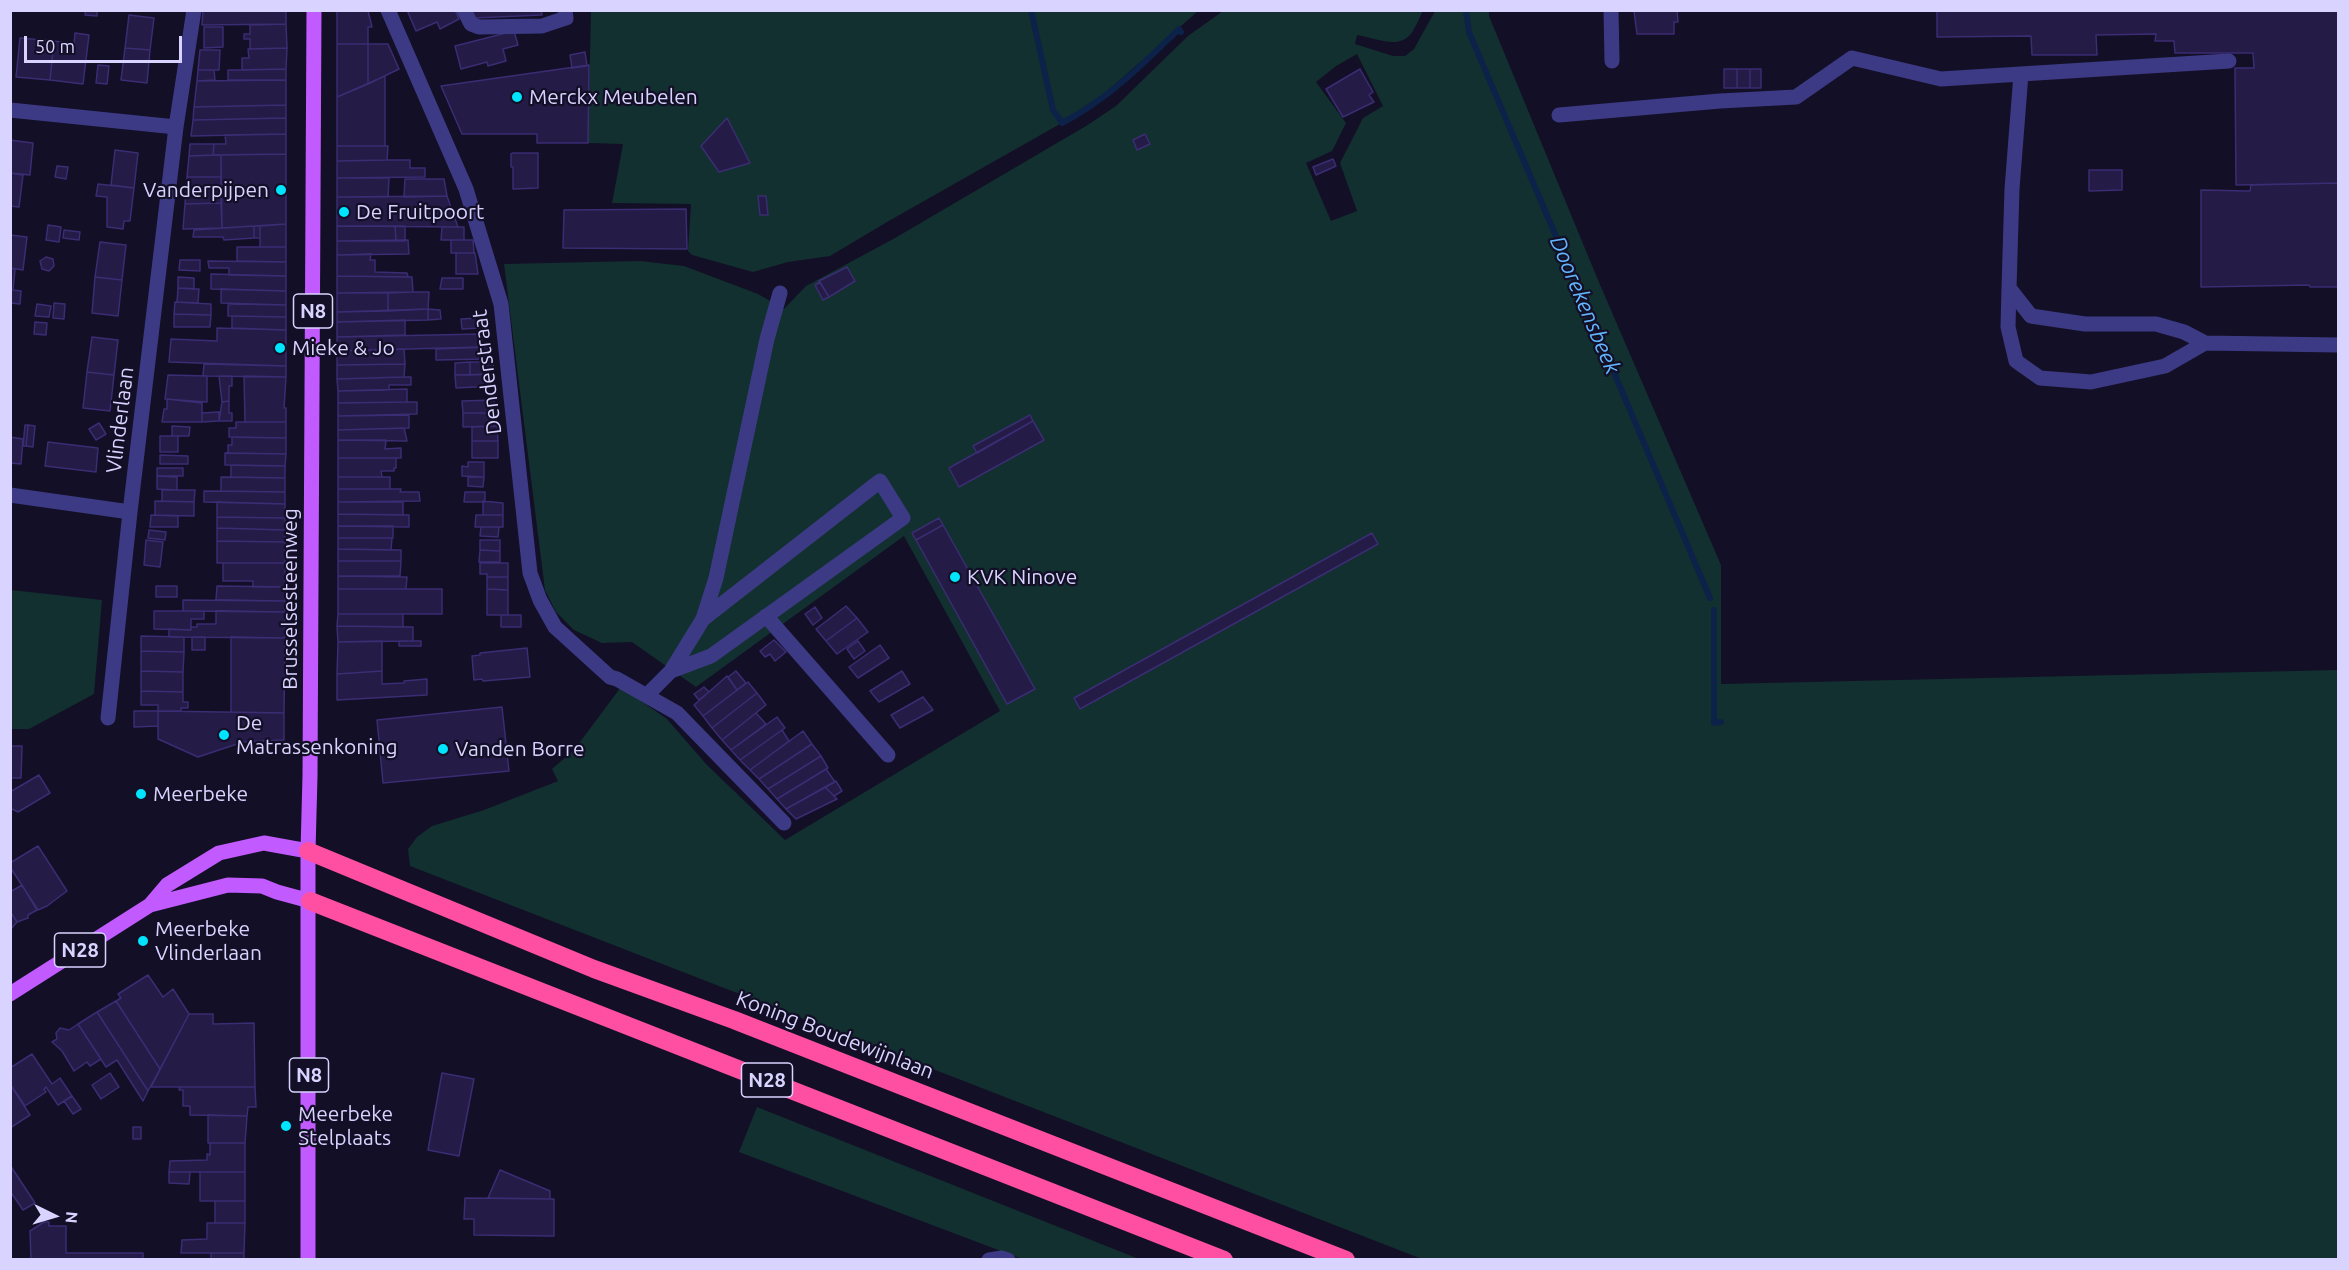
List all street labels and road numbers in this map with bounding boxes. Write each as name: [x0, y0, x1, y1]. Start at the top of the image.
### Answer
road number: N8: [294, 294, 332, 328]
street label: Denderstraat: [467, 308, 507, 436]
street label: Vlinderlaan: [101, 365, 139, 475]
street label: Brusselsesteenweg: [277, 508, 303, 690]
road number: N28: [54, 933, 106, 967]
street label: Koning Boudewijnlaan: [733, 986, 937, 1084]
road number: N8: [290, 1058, 328, 1092]
road number: N28: [742, 1063, 792, 1097]

